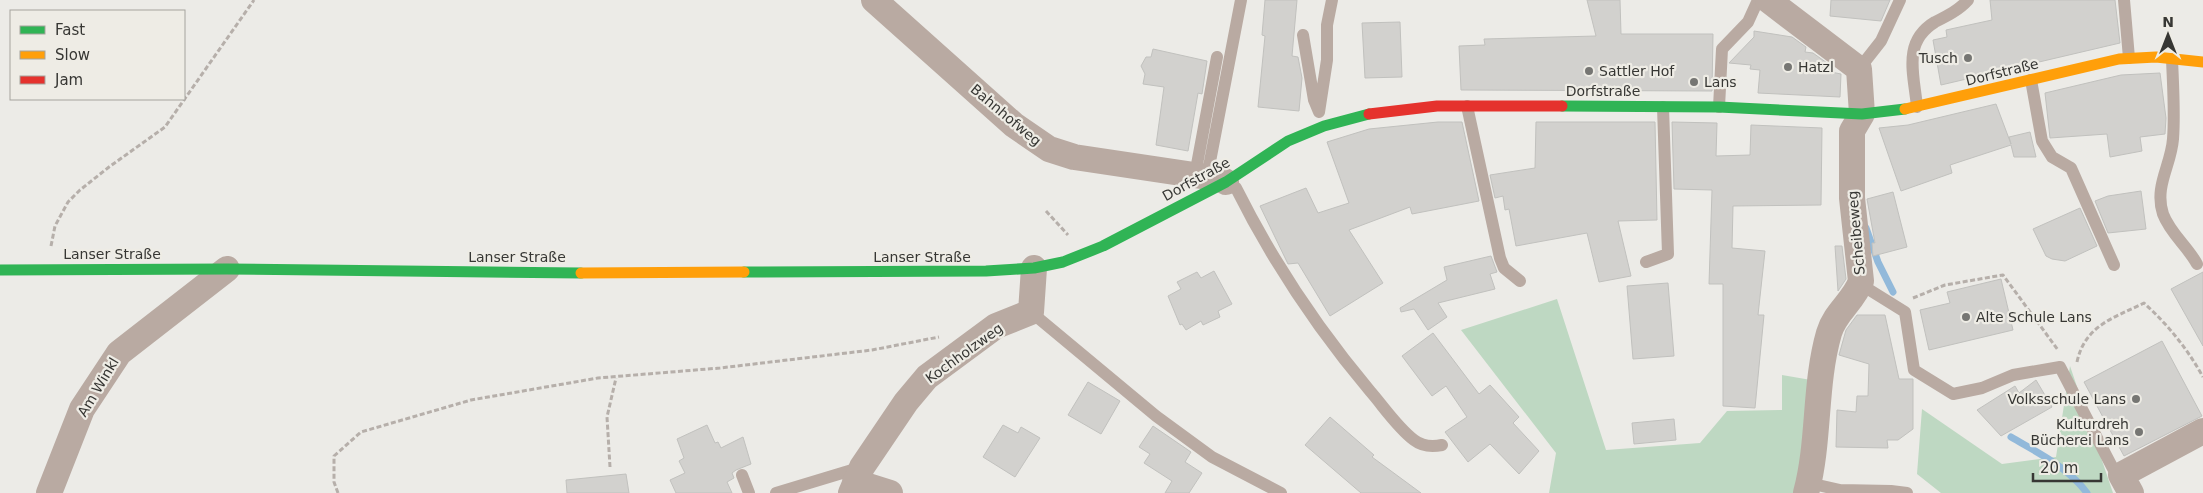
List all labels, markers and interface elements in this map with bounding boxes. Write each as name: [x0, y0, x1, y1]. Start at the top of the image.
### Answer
legend: [10, 10, 185, 100]
north arrow: [2143, 10, 2193, 60]
text: N: [2162, 14, 2174, 30]
text: Fast: [55, 21, 85, 39]
text: Slow: [55, 46, 90, 64]
place label: Tusch: [1918, 50, 1958, 66]
marker: Tusch: [1962, 52, 1974, 64]
street label: Dorfstraße: [1964, 55, 2040, 89]
place label: Hatzl: [1798, 59, 1834, 75]
marker: Hatzl: [1782, 61, 1794, 73]
place label: Sattler Hof: [1599, 63, 1675, 79]
marker: Sattler Hof: [1583, 65, 1595, 77]
text: Jam: [54, 71, 83, 89]
place label: Lans: [1704, 74, 1737, 90]
marker: Lans: [1688, 76, 1700, 88]
street label: Bahnhofweg: [968, 81, 1044, 149]
street label: Dorfstraße: [1566, 83, 1640, 99]
street label: Dorfstraße: [1160, 154, 1232, 204]
street label: Scheibeweg: [1844, 190, 1868, 276]
street label: Lanser Straße: [63, 246, 161, 262]
street label: Lanser Straße: [468, 249, 566, 265]
street label: Lanser Straße: [873, 249, 971, 265]
place label: Alte Schule Lans: [1976, 309, 2092, 325]
marker: Alte Schule Lans: [1960, 311, 1972, 323]
street label: Kochholzweg: [922, 320, 1006, 386]
street label: Am Winkl: [74, 355, 122, 419]
place label: Volksschule Lans: [2007, 391, 2126, 407]
marker: Volksschule Lans: [2130, 393, 2142, 405]
place label: Kulturdreh Bücherei Lans: [2030, 416, 2129, 448]
marker: Kulturdreh Bücherei Lans: [2133, 426, 2145, 438]
scale bar: [2033, 450, 2100, 482]
text: 20 m: [2040, 459, 2078, 477]

